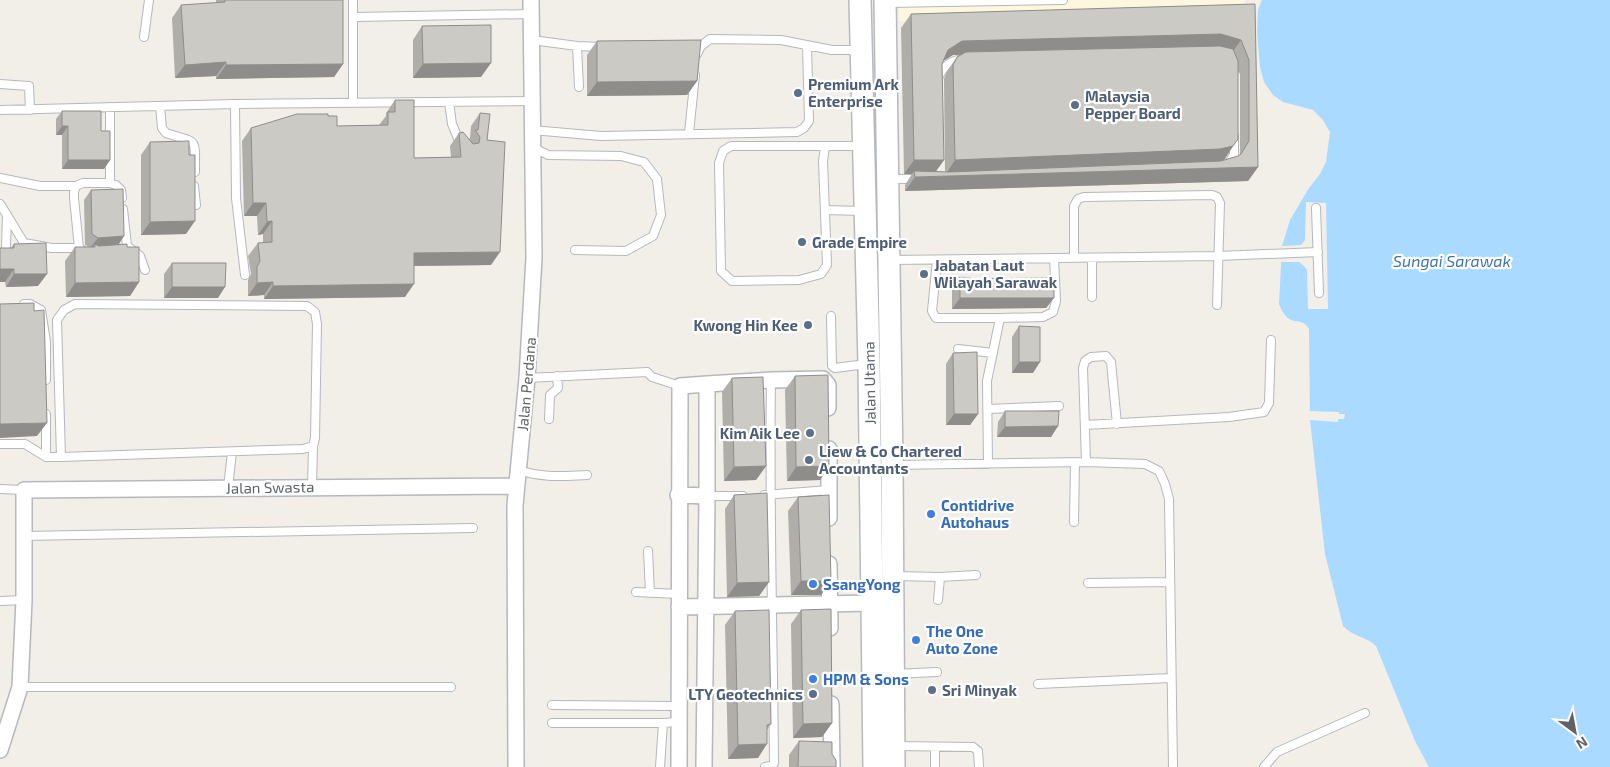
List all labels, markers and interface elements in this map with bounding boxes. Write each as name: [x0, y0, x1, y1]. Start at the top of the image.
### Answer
place label: Premium Ark Enterprise: [808, 75, 900, 110]
marker: Premium Ark Enterprise: [792, 87, 804, 99]
place label: Malaysia Pepper Board: [1085, 87, 1181, 122]
marker: Malaysia Pepper Board: [1069, 99, 1081, 111]
place label: Grade Empire: [812, 233, 907, 251]
marker: Grade Empire: [796, 236, 808, 248]
water label: Sungai Sarawak: [1393, 251, 1511, 270]
place label: Jabatan Laut Wilayah Sarawak: [934, 256, 1058, 292]
marker: Jabatan Laut Wilayah Sarawak: [918, 268, 930, 280]
place label: Kwong Hin Kee: [693, 316, 798, 334]
marker: Kwong Hin Kee: [802, 319, 814, 331]
street label: Jalan Perdana: [513, 336, 539, 432]
street label: Jalan Utama: [859, 341, 879, 425]
place label: Kim Aik Lee: [720, 424, 800, 442]
marker: Kim Aik Lee: [804, 427, 816, 439]
place label: Liew & Co Chartered Accountants: [819, 442, 962, 477]
marker: Liew & Co Chartered Accountants: [803, 454, 815, 466]
street label: Jalan Swasta: [226, 477, 314, 497]
place label: Contidrive Autohaus: [941, 496, 1014, 531]
marker: Contidrive Autohaus: [925, 508, 937, 520]
place label: SsangYong: [823, 575, 901, 593]
marker: SsangYong: [807, 578, 819, 590]
place label: The One Auto Zone: [926, 622, 998, 657]
marker: The One Auto Zone: [910, 634, 922, 646]
place label: HPM & Sons: [823, 670, 909, 688]
marker: HPM & Sons: [807, 673, 819, 685]
place label: Sri Minyak: [942, 681, 1017, 700]
marker: Sri Minyak: [926, 684, 938, 696]
place label: LTY Geotechnics: [688, 685, 803, 703]
marker: LTY Geotechnics: [807, 688, 819, 700]
north arrow: [1550, 707, 1600, 757]
text: N: [1573, 734, 1591, 753]

